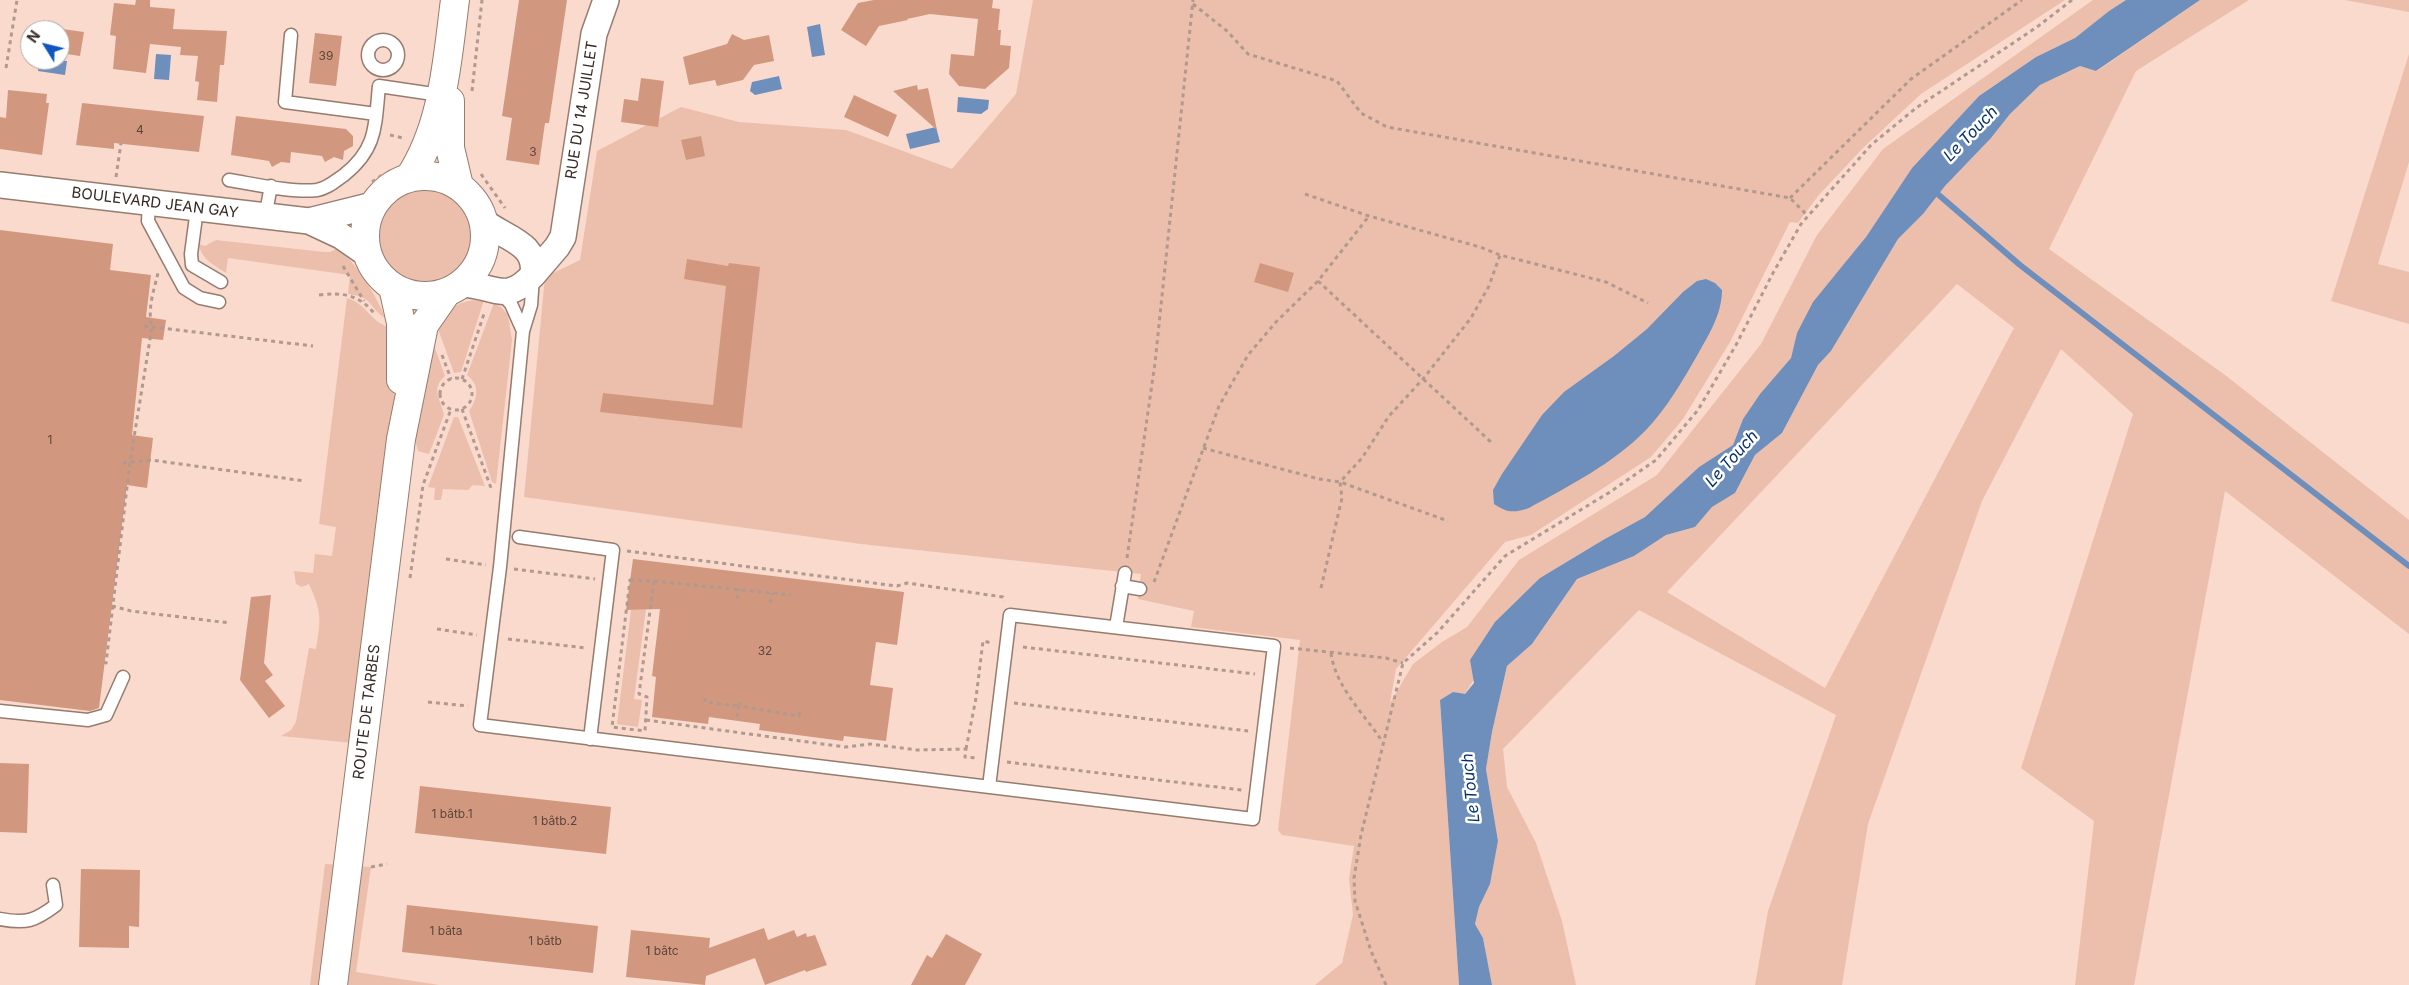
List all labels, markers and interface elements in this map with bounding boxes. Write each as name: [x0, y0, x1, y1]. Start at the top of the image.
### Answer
north arrow: [20, 20, 70, 70]
text: N: [23, 27, 43, 46]
street label: RUE DU 14 JUILLET: [562, 40, 602, 180]
house number: 39: [319, 49, 333, 63]
water label: Le Touch: [1940, 102, 2002, 166]
house number: 4: [136, 123, 144, 137]
house number: 3: [529, 145, 537, 159]
street label: BOULEVARD JEAN GAY: [71, 184, 239, 222]
water label: Le Touch: [1702, 427, 1762, 491]
house number: 1: [48, 433, 52, 447]
street label: ROUTE DE TARBES: [350, 643, 384, 781]
house number: 32: [758, 644, 772, 658]
water label: Le Touch: [1458, 752, 1484, 824]
house number: 1 bâtb.1: [431, 807, 473, 821]
house number: 1 bâtb.2: [533, 814, 577, 828]
house number: 1 bâta: [429, 924, 463, 938]
house number: 1 bâtb: [528, 934, 562, 948]
house number: 1 bâtc: [645, 944, 679, 958]

